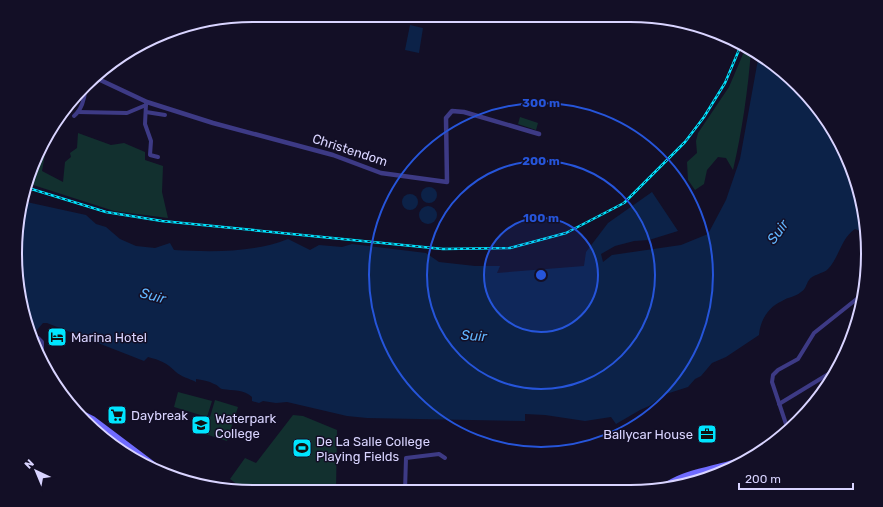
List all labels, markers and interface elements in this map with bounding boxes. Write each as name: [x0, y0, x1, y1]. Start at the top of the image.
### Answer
text: 300 m: [522, 96, 560, 110]
street label: Christendom: [310, 131, 390, 169]
text: 200 m: [522, 154, 560, 168]
text: 100 m: [523, 211, 559, 225]
water label: Suir: [764, 216, 793, 247]
centre of rings: [534, 268, 548, 282]
water label: Suir: [138, 284, 168, 308]
hotel icon: Marina Hotel: [46, 326, 68, 348]
water label: Suir: [461, 327, 488, 345]
place label: Marina Hotel: [71, 330, 147, 345]
supermarket icon: Daybreak: [106, 404, 128, 426]
place label: Daybreak: [131, 408, 188, 423]
place label: Waterpark College: [215, 411, 276, 442]
school or university icon: Waterpark College: [190, 414, 212, 436]
office icon: Ballycar House: [696, 423, 718, 445]
place label: Ballycar House: [603, 427, 693, 442]
place label: De La Salle College Playing Fields: [316, 434, 430, 465]
sports icon: De La Salle College Playing Fields: [291, 437, 313, 459]
north arrow: [16, 451, 56, 491]
text: N: [22, 457, 37, 472]
scale bar: [739, 465, 853, 491]
text: 200 m: [745, 472, 781, 486]

